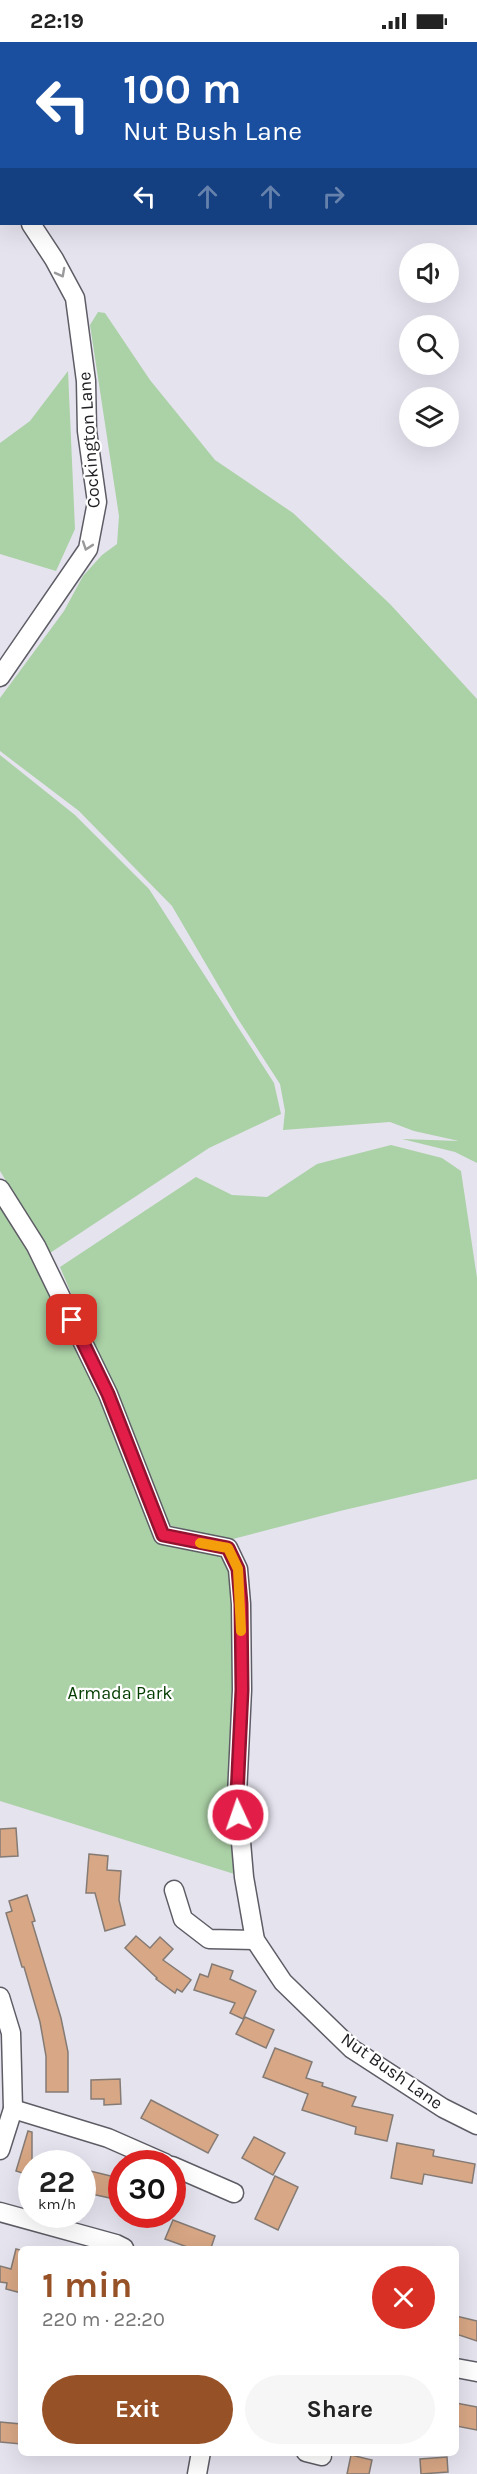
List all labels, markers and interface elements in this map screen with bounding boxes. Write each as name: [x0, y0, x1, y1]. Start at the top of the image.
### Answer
text: 22:19: [30, 8, 84, 34]
text: 100 m: [123, 64, 242, 114]
icon: left: [24, 66, 102, 144]
text: Nut Bush Lane: [123, 115, 302, 147]
icon: left: [128, 180, 161, 213]
icon: ahead: [191, 180, 224, 213]
icon: ahead: [254, 180, 287, 213]
icon: right: [317, 180, 350, 213]
map controls: [399, 243, 459, 447]
button: sound: [399, 243, 459, 303]
one-way arrow: [54, 267, 66, 278]
button: search: [399, 315, 459, 375]
street label: Cockington Lane: [73, 371, 105, 509]
button: layers: [399, 387, 459, 447]
one-way arrow: [81, 540, 94, 551]
pin: [46, 1294, 97, 1345]
icon: arrive: [55, 1303, 88, 1336]
park label: Armada Park: [68, 1682, 172, 1704]
position arrow: [206, 1783, 270, 1847]
street label: Nut Bush Lane: [337, 2028, 447, 2114]
speed limit sign: 30: [108, 2150, 186, 2228]
text: 22: [39, 2164, 75, 2200]
text: km/h: [38, 2195, 76, 2213]
text: 1 min: [42, 2264, 132, 2306]
button: close: [372, 2266, 435, 2329]
text: 220 m · 22:20: [42, 2308, 165, 2331]
button: Exit: [42, 2375, 233, 2444]
button: Share: [245, 2375, 435, 2444]

